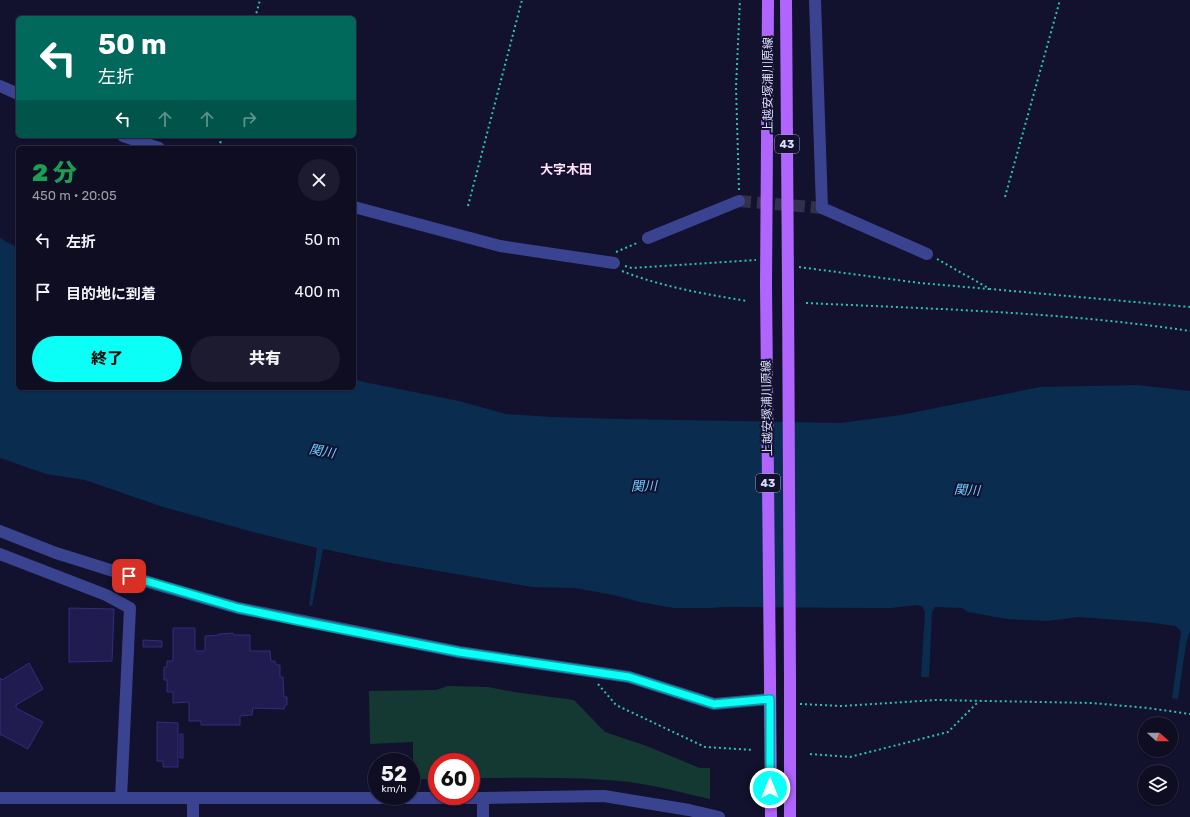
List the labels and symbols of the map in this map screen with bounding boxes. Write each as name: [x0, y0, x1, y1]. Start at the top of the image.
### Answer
street label: 上越安塚浦川原線: [761, 37, 775, 133]
road number: 43: [775, 135, 799, 153]
district label: 大字木田: [540, 162, 592, 177]
street label: 上越安塚浦川原線: [759, 360, 775, 456]
water label: 関川: [308, 441, 338, 461]
road number: 43: [756, 474, 780, 492]
water label: 関川: [631, 478, 659, 494]
water label: 関川: [954, 482, 982, 498]
pin: [112, 559, 146, 593]
north arrow: [1138, 717, 1178, 757]
speed limit sign: 60: [428, 753, 480, 805]
position arrow: [749, 767, 791, 809]

